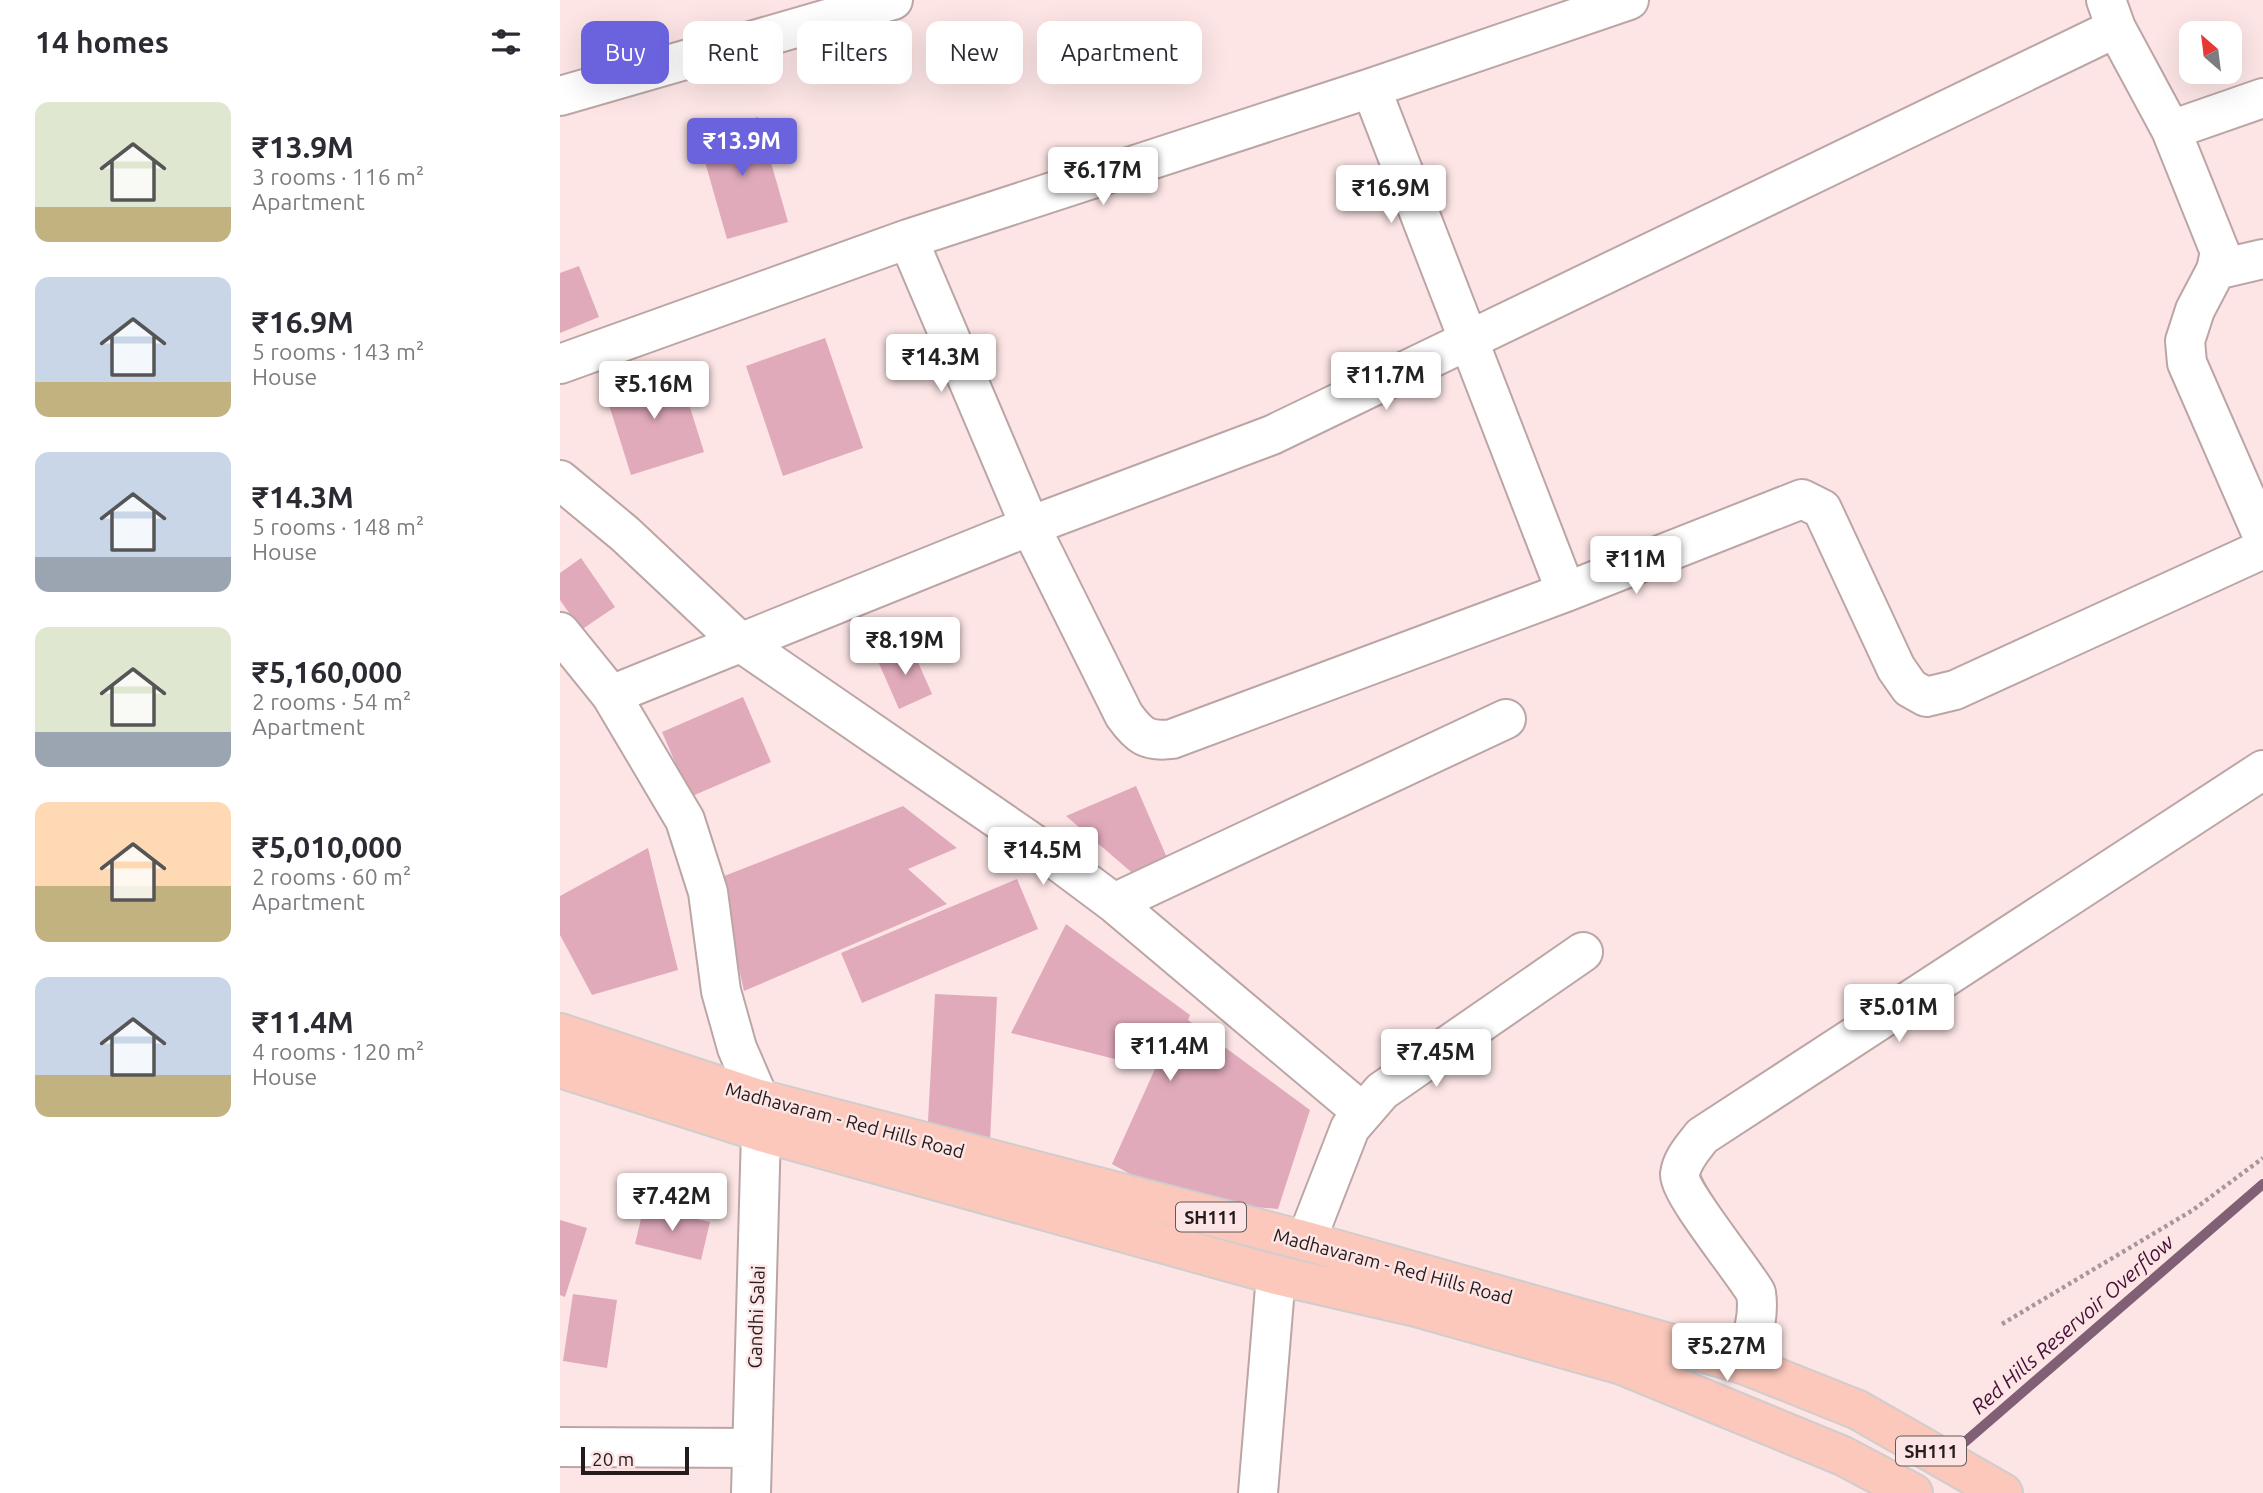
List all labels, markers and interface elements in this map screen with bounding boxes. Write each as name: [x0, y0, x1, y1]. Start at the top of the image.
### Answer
chip: Buy: [581, 21, 669, 84]
chip: Rent: [683, 21, 783, 84]
chip: Filters: [797, 21, 912, 84]
chip: New: [926, 21, 1023, 84]
chip: Apartment: [1037, 21, 1202, 84]
north arrow: [2179, 21, 2242, 84]
map controls: [2179, 21, 2242, 84]
icon: filters: [487, 23, 525, 61]
text: 14 homes: [35, 25, 169, 59]
pin: ₹13.9M: [685, 118, 799, 178]
text: ₹13.9M: [703, 128, 781, 153]
icon: home: [91, 130, 175, 214]
text: ₹13.9M: [252, 130, 354, 164]
pin: ₹6.17M: [1046, 148, 1160, 207]
text: ₹6.17M: [1064, 157, 1142, 182]
text: 3 rooms · 116 m²: [252, 164, 424, 189]
pin: ₹16.9M: [1334, 166, 1448, 225]
text: ₹16.9M: [1352, 175, 1430, 200]
text: Apartment: [252, 189, 365, 214]
icon: home: [91, 305, 175, 389]
text: ₹16.9M: [252, 305, 354, 339]
pin: ₹14.3M: [884, 334, 998, 394]
text: 5 rooms · 143 m²: [252, 339, 424, 364]
text: ₹14.3M: [902, 344, 980, 369]
pin: ₹11.7M: [1329, 352, 1443, 412]
pin: ₹5.16M: [597, 362, 711, 421]
text: ₹11.7M: [1347, 362, 1425, 387]
text: House: [252, 364, 317, 389]
text: ₹5.16M: [615, 371, 693, 396]
icon: home: [91, 480, 175, 564]
text: ₹14.3M: [252, 480, 354, 514]
text: 5 rooms · 148 m²: [252, 514, 424, 539]
pin: ₹11M: [1595, 536, 1677, 596]
text: House: [252, 539, 317, 564]
text: ₹11M: [1606, 546, 1666, 571]
pin: ₹8.19M: [848, 618, 962, 677]
text: ₹8.19M: [866, 627, 944, 652]
icon: home: [91, 655, 175, 739]
text: ₹5,160,000: [252, 655, 402, 689]
text: 2 rooms · 54 m²: [252, 689, 411, 714]
text: Apartment: [252, 714, 365, 739]
pin: ₹14.5M: [986, 828, 1100, 887]
icon: home: [91, 830, 175, 914]
text: ₹5,010,000: [252, 830, 402, 864]
text: ₹14.5M: [1004, 837, 1082, 862]
text: 2 rooms · 60 m²: [252, 864, 411, 889]
text: Apartment: [252, 889, 365, 914]
pin: ₹5.01M: [1842, 984, 1956, 1044]
text: ₹5.01M: [1860, 994, 1938, 1019]
icon: home: [91, 1005, 175, 1089]
text: ₹11.4M: [252, 1005, 354, 1039]
pin: ₹11.4M: [1113, 1024, 1227, 1083]
pin: ₹7.45M: [1379, 1030, 1493, 1089]
text: ₹11.4M: [1131, 1033, 1209, 1058]
text: 4 rooms · 120 m²: [252, 1039, 424, 1064]
text: ₹7.45M: [1397, 1039, 1475, 1064]
text: House: [252, 1064, 317, 1089]
street label: Madhavaram - Red Hills Road: [723, 1077, 967, 1163]
pin: ₹7.42M: [615, 1174, 729, 1233]
text: ₹7.42M: [633, 1183, 711, 1208]
road number: SH111: [1176, 1202, 1246, 1232]
street label: Madhavaram - Red Hills Road: [1271, 1223, 1515, 1309]
water label: Red Hills Reservoir Overflow: [1966, 1229, 2179, 1418]
street label: Gandhi Salai: [743, 1265, 769, 1369]
pin: ₹5.27M: [1670, 1324, 1784, 1383]
text: ₹5.27M: [1688, 1333, 1766, 1358]
road number: SH111: [1896, 1436, 1966, 1466]
scale bar: [581, 1444, 690, 1476]
text: 20 m: [592, 1448, 634, 1470]

